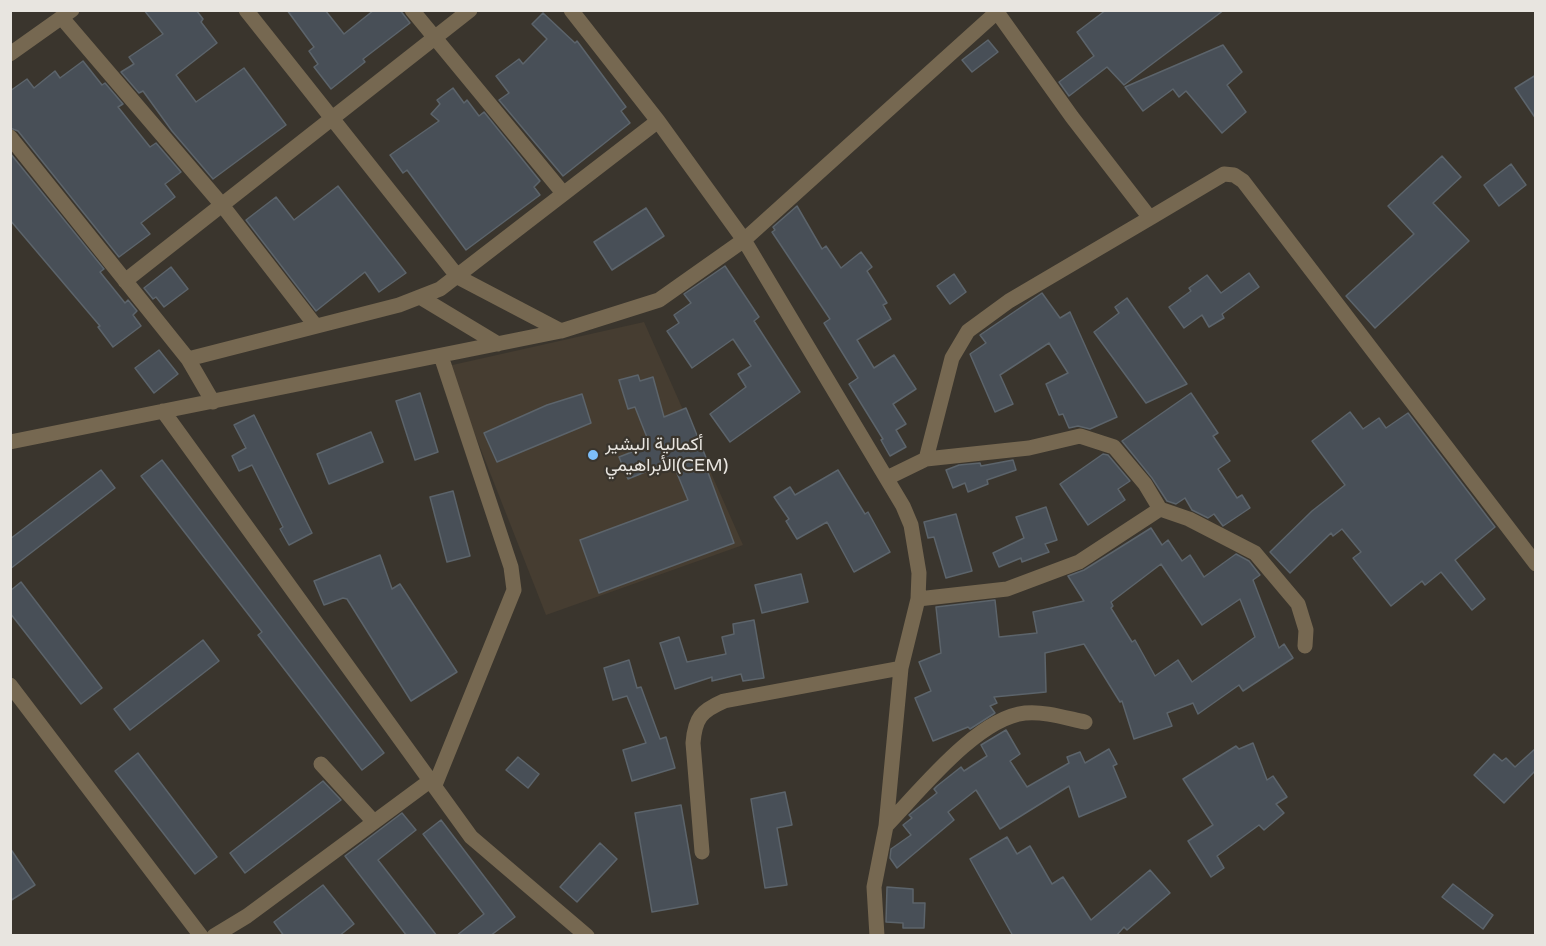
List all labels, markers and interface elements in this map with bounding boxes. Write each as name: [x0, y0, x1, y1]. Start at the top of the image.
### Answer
place label: أكمالية البشير الأبراهيمي(CEM): [605, 434, 728, 476]
marker: أكمالية البشير الأبراهيمي(CEM): [586, 448, 600, 462]

